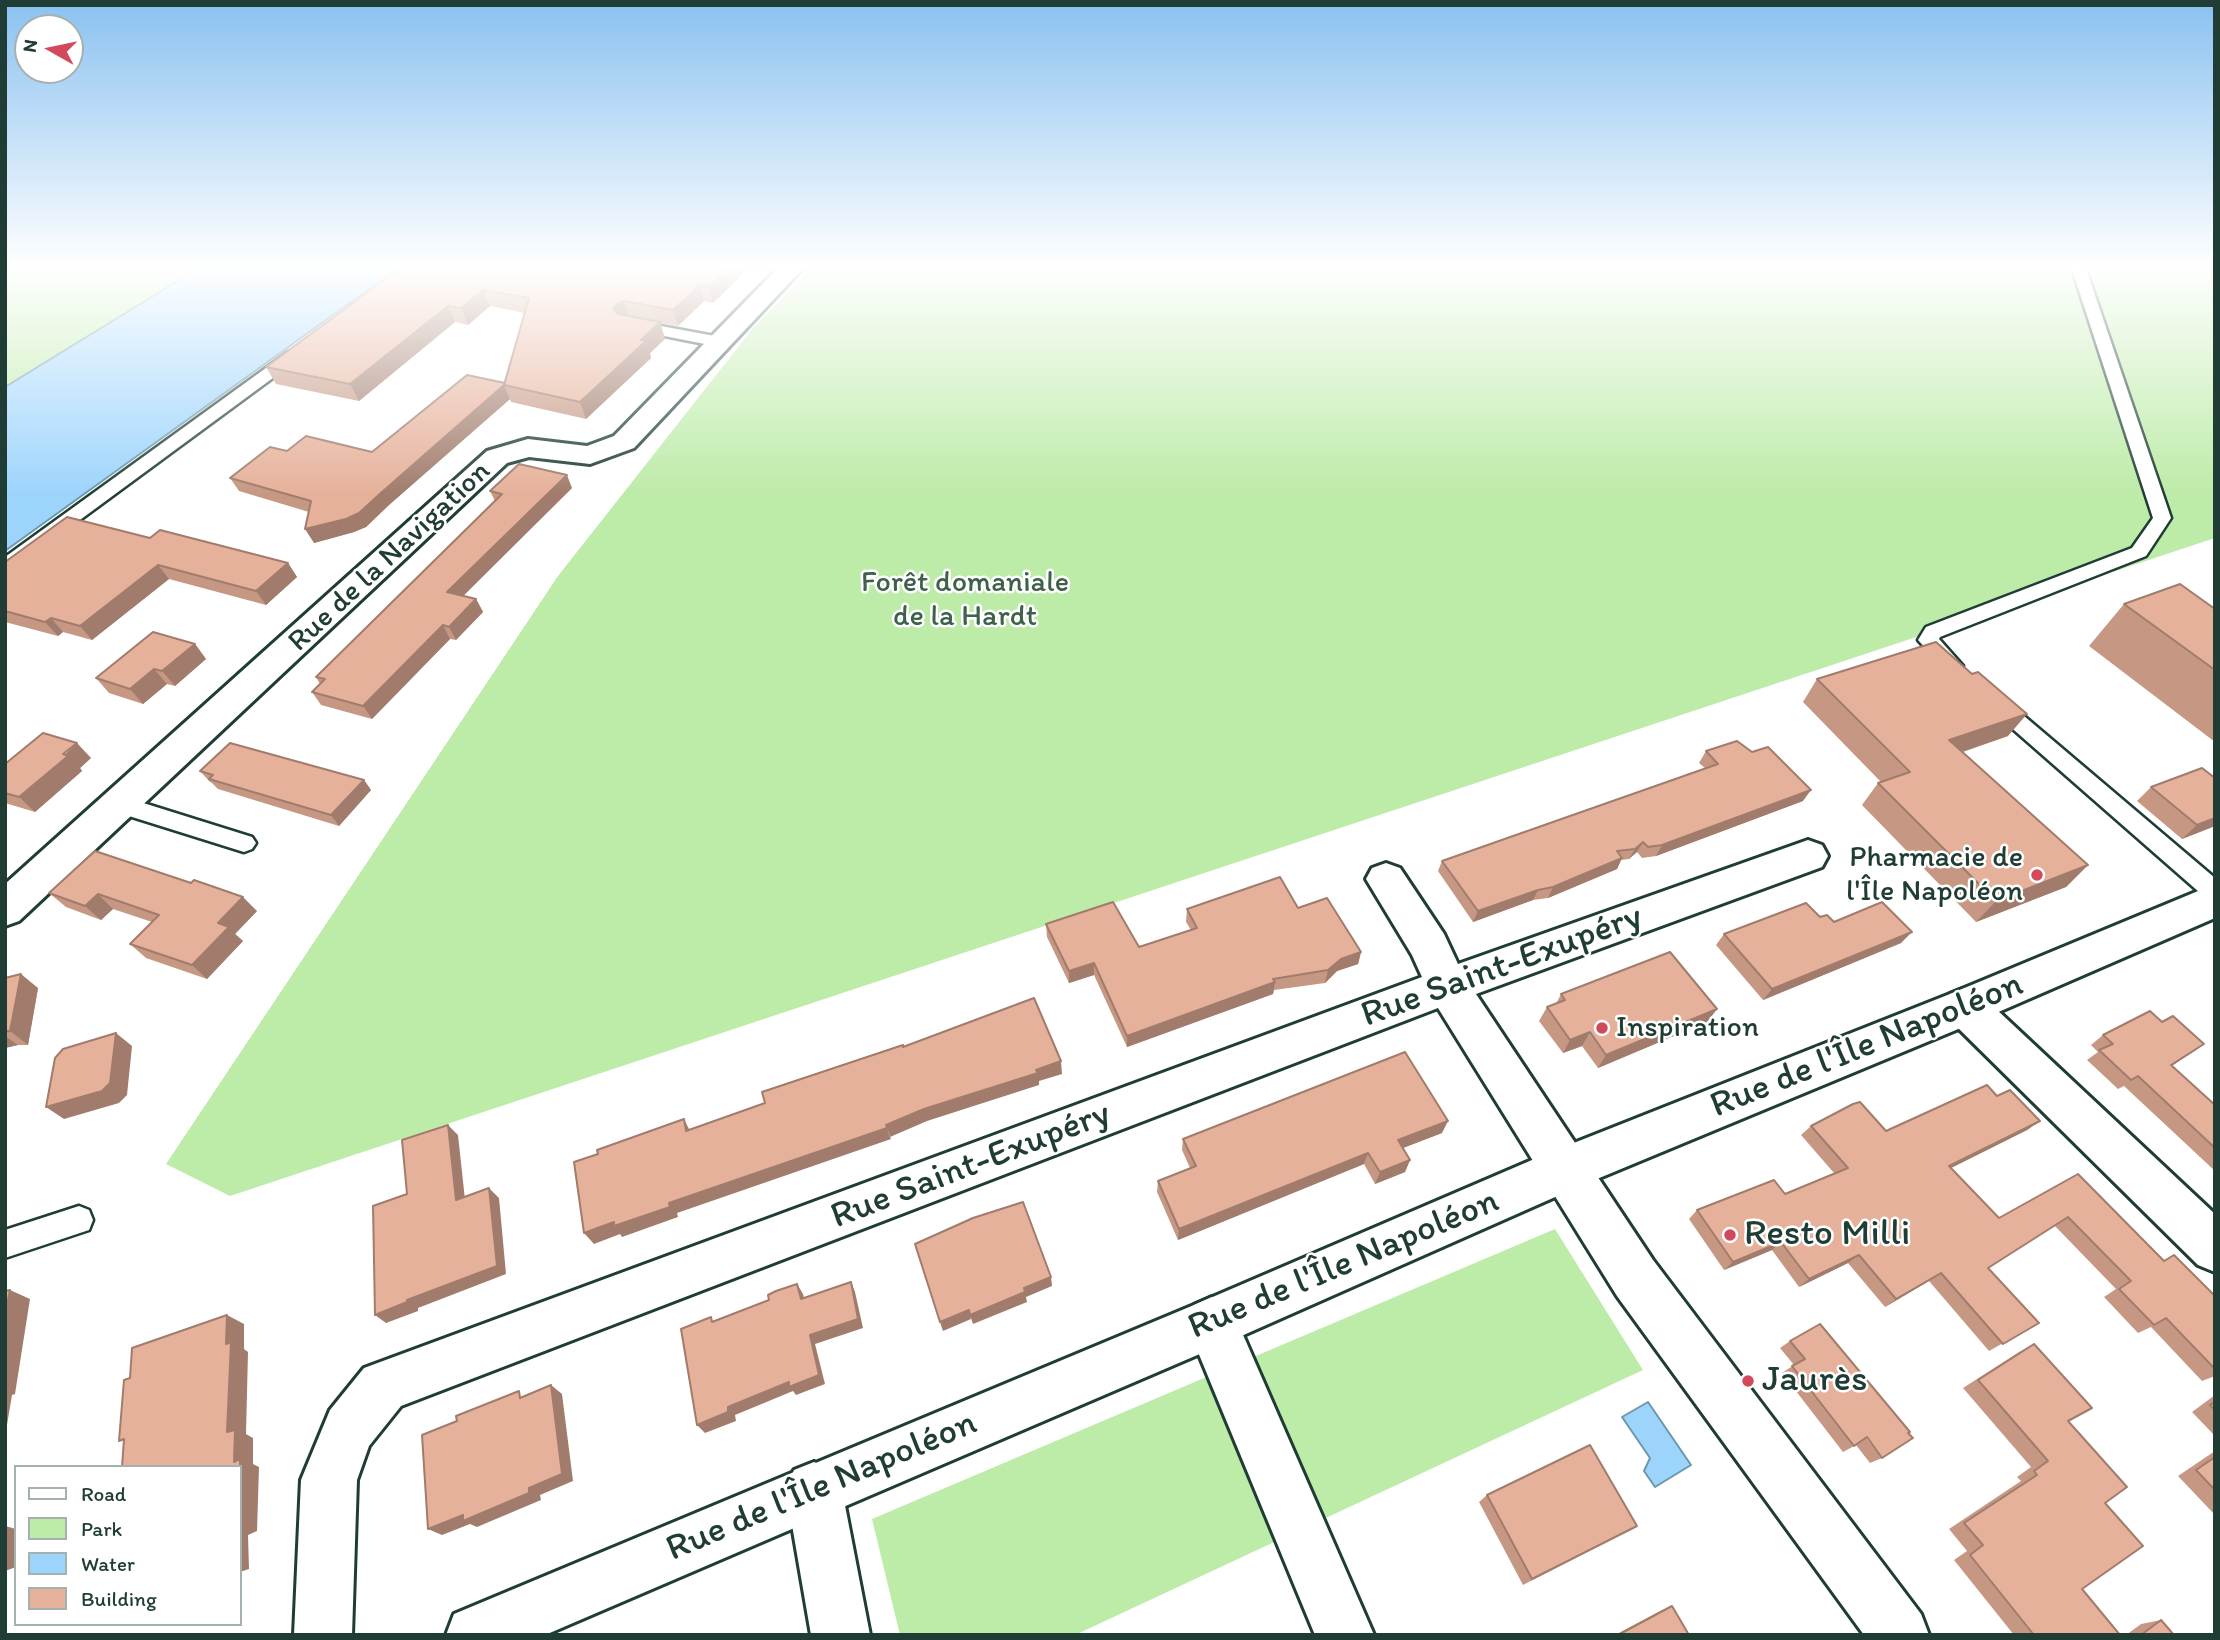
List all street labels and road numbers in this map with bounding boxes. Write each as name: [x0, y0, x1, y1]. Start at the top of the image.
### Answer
street label: Rue de la Navigation: [281, 454, 499, 660]
street label: Rue Saint-Exupéry: [1355, 896, 1649, 1038]
street label: Rue de l'Île Napoléon: [1704, 963, 2030, 1129]
street label: Rue Saint-Exupéry: [825, 1092, 1117, 1240]
street label: Rue de l'Île Napoléon: [1182, 1179, 1506, 1351]
street label: Rue de l'Île Napoléon: [660, 1401, 984, 1573]

